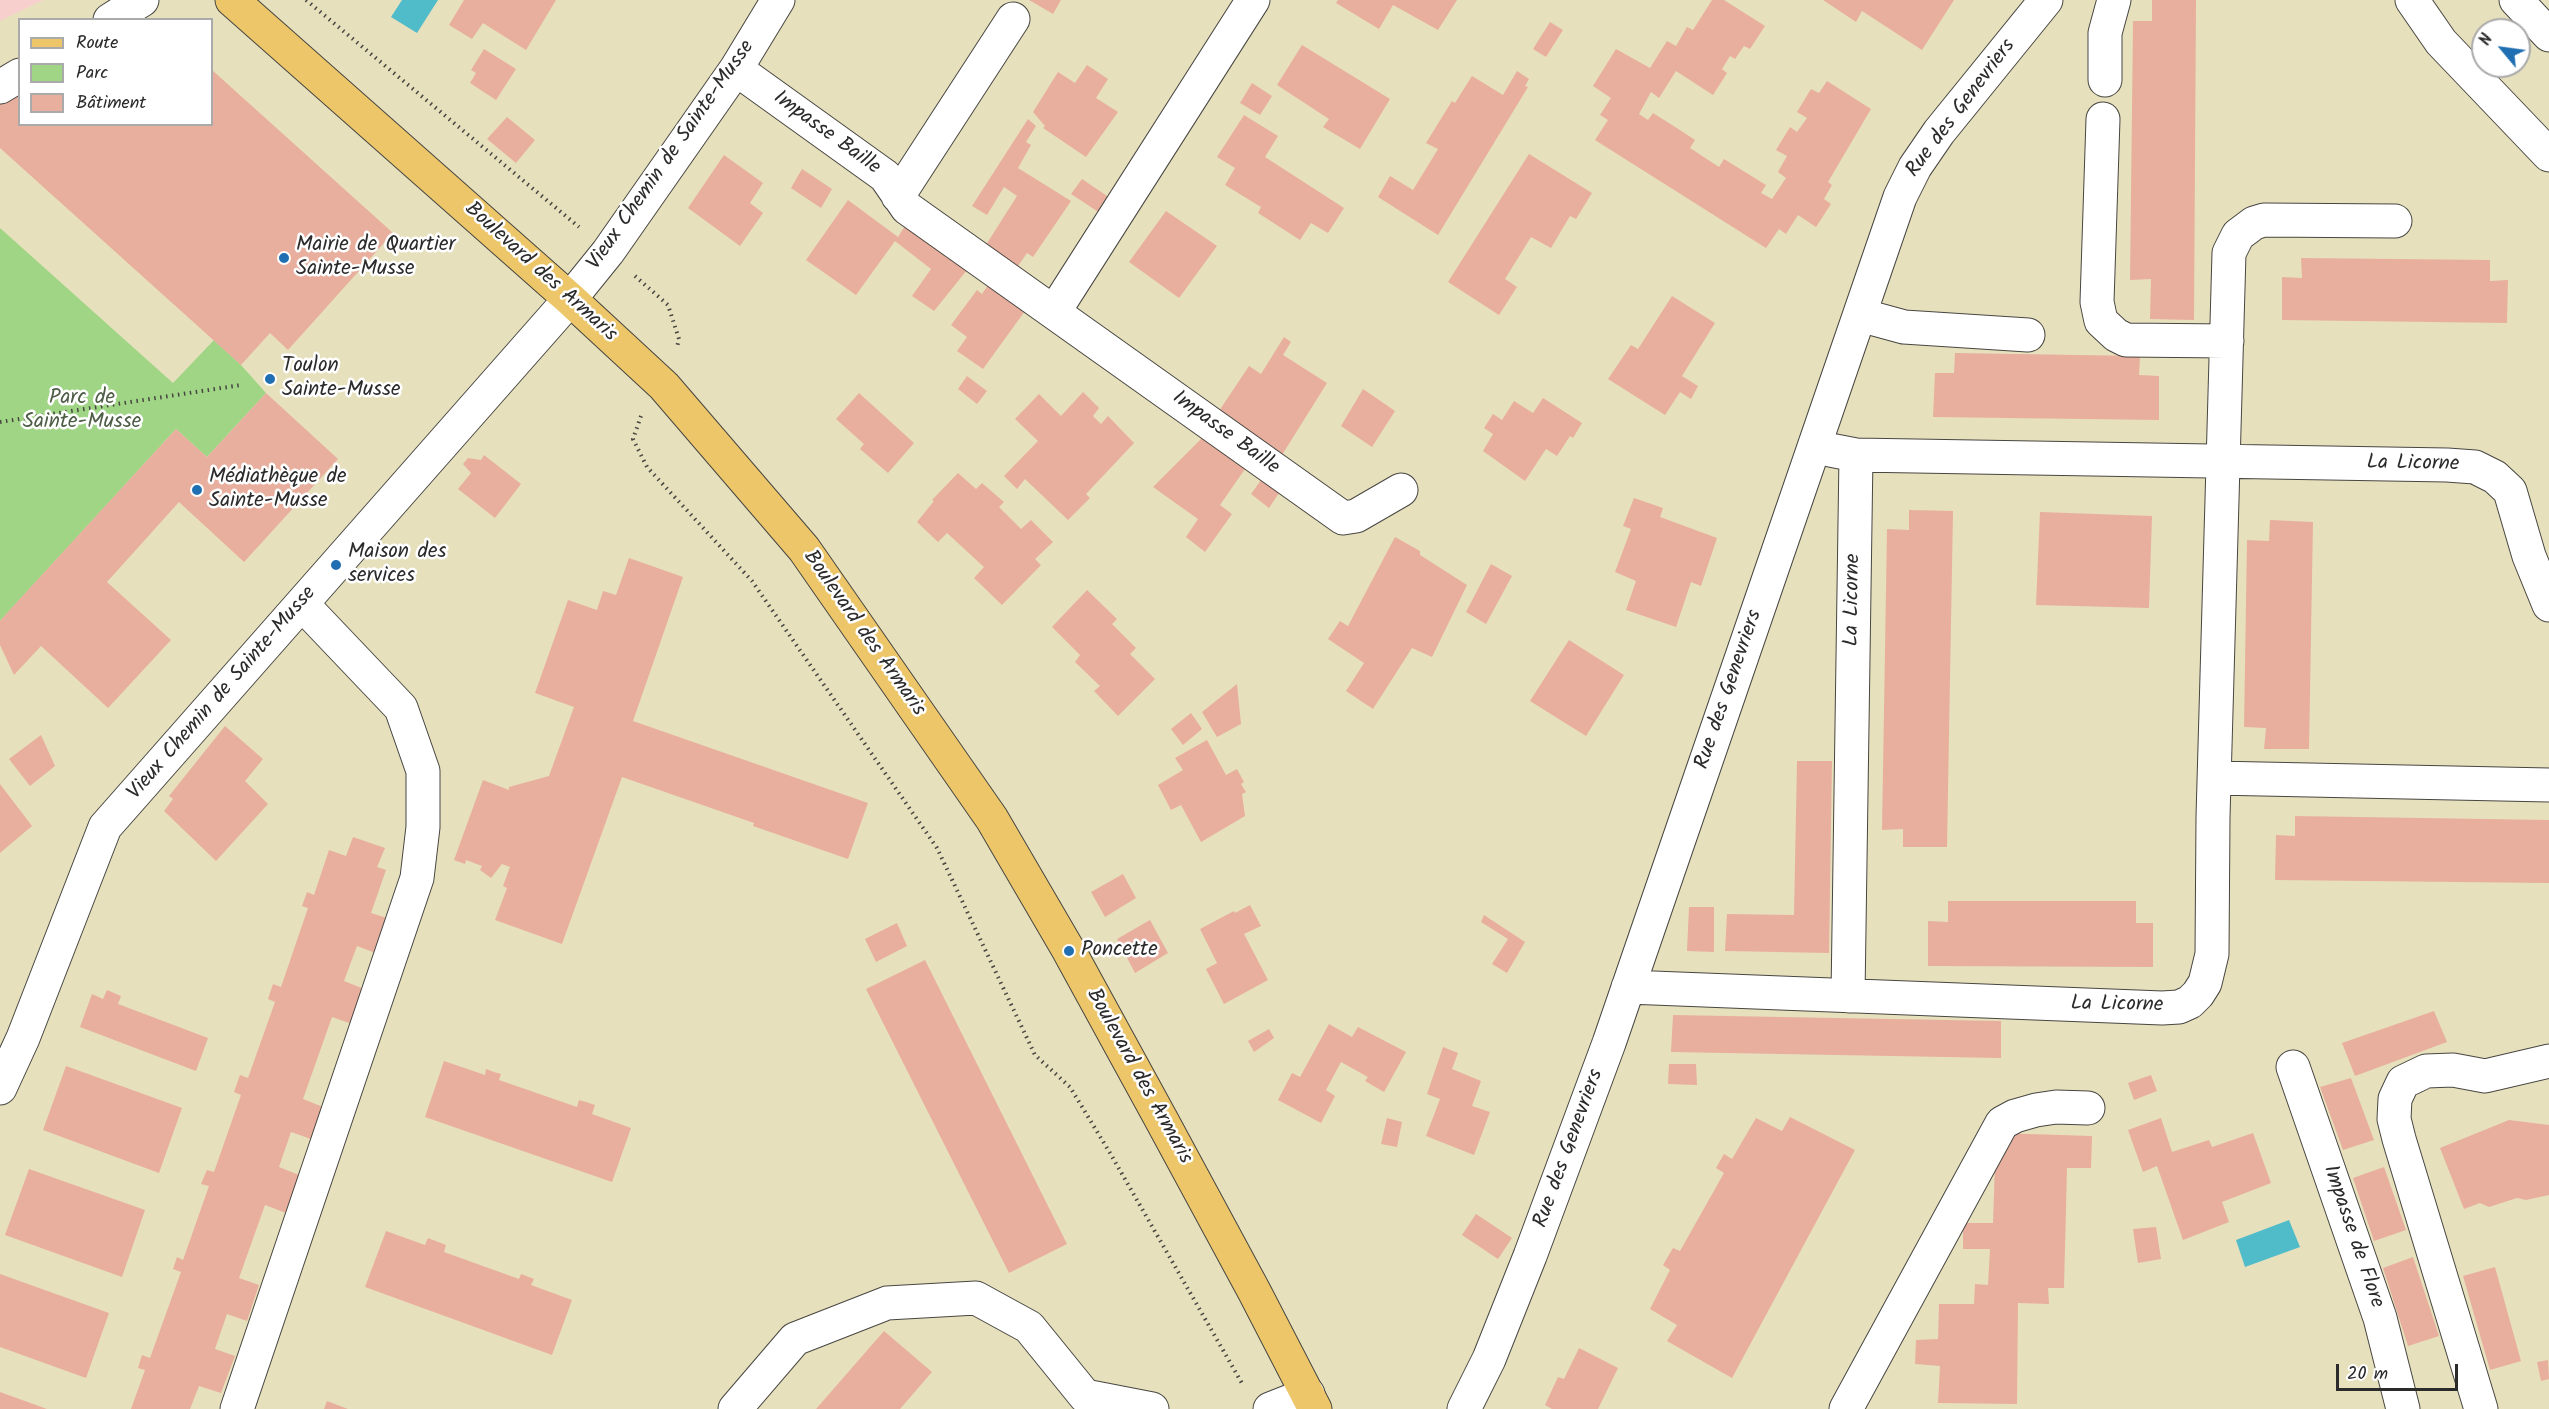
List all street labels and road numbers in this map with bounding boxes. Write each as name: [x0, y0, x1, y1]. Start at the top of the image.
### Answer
street label: Rue des Genevriers: [1902, 35, 2022, 183]
street label: Vieux Chemin de Sainte-Musse: [583, 36, 761, 276]
street label: Impasse Baille: [767, 87, 885, 181]
street label: Boulevard des Armaris: [459, 198, 621, 348]
street label: Impasse Baille: [1166, 387, 1284, 481]
street label: La Licorne: [2366, 452, 2460, 478]
street label: Boulevard des Armaris: [796, 546, 930, 722]
street label: La Licorne: [1841, 553, 1867, 647]
street label: Vieux Chemin de Sainte-Musse: [123, 582, 323, 806]
street label: Rue des Genevriers: [1691, 607, 1769, 773]
street label: Boulevard des Armaris: [1079, 985, 1197, 1169]
street label: La Licorne: [2070, 993, 2164, 1019]
street label: Rue des Genevriers: [1530, 1066, 1610, 1232]
street label: Impasse de Flore: [2316, 1162, 2388, 1312]

